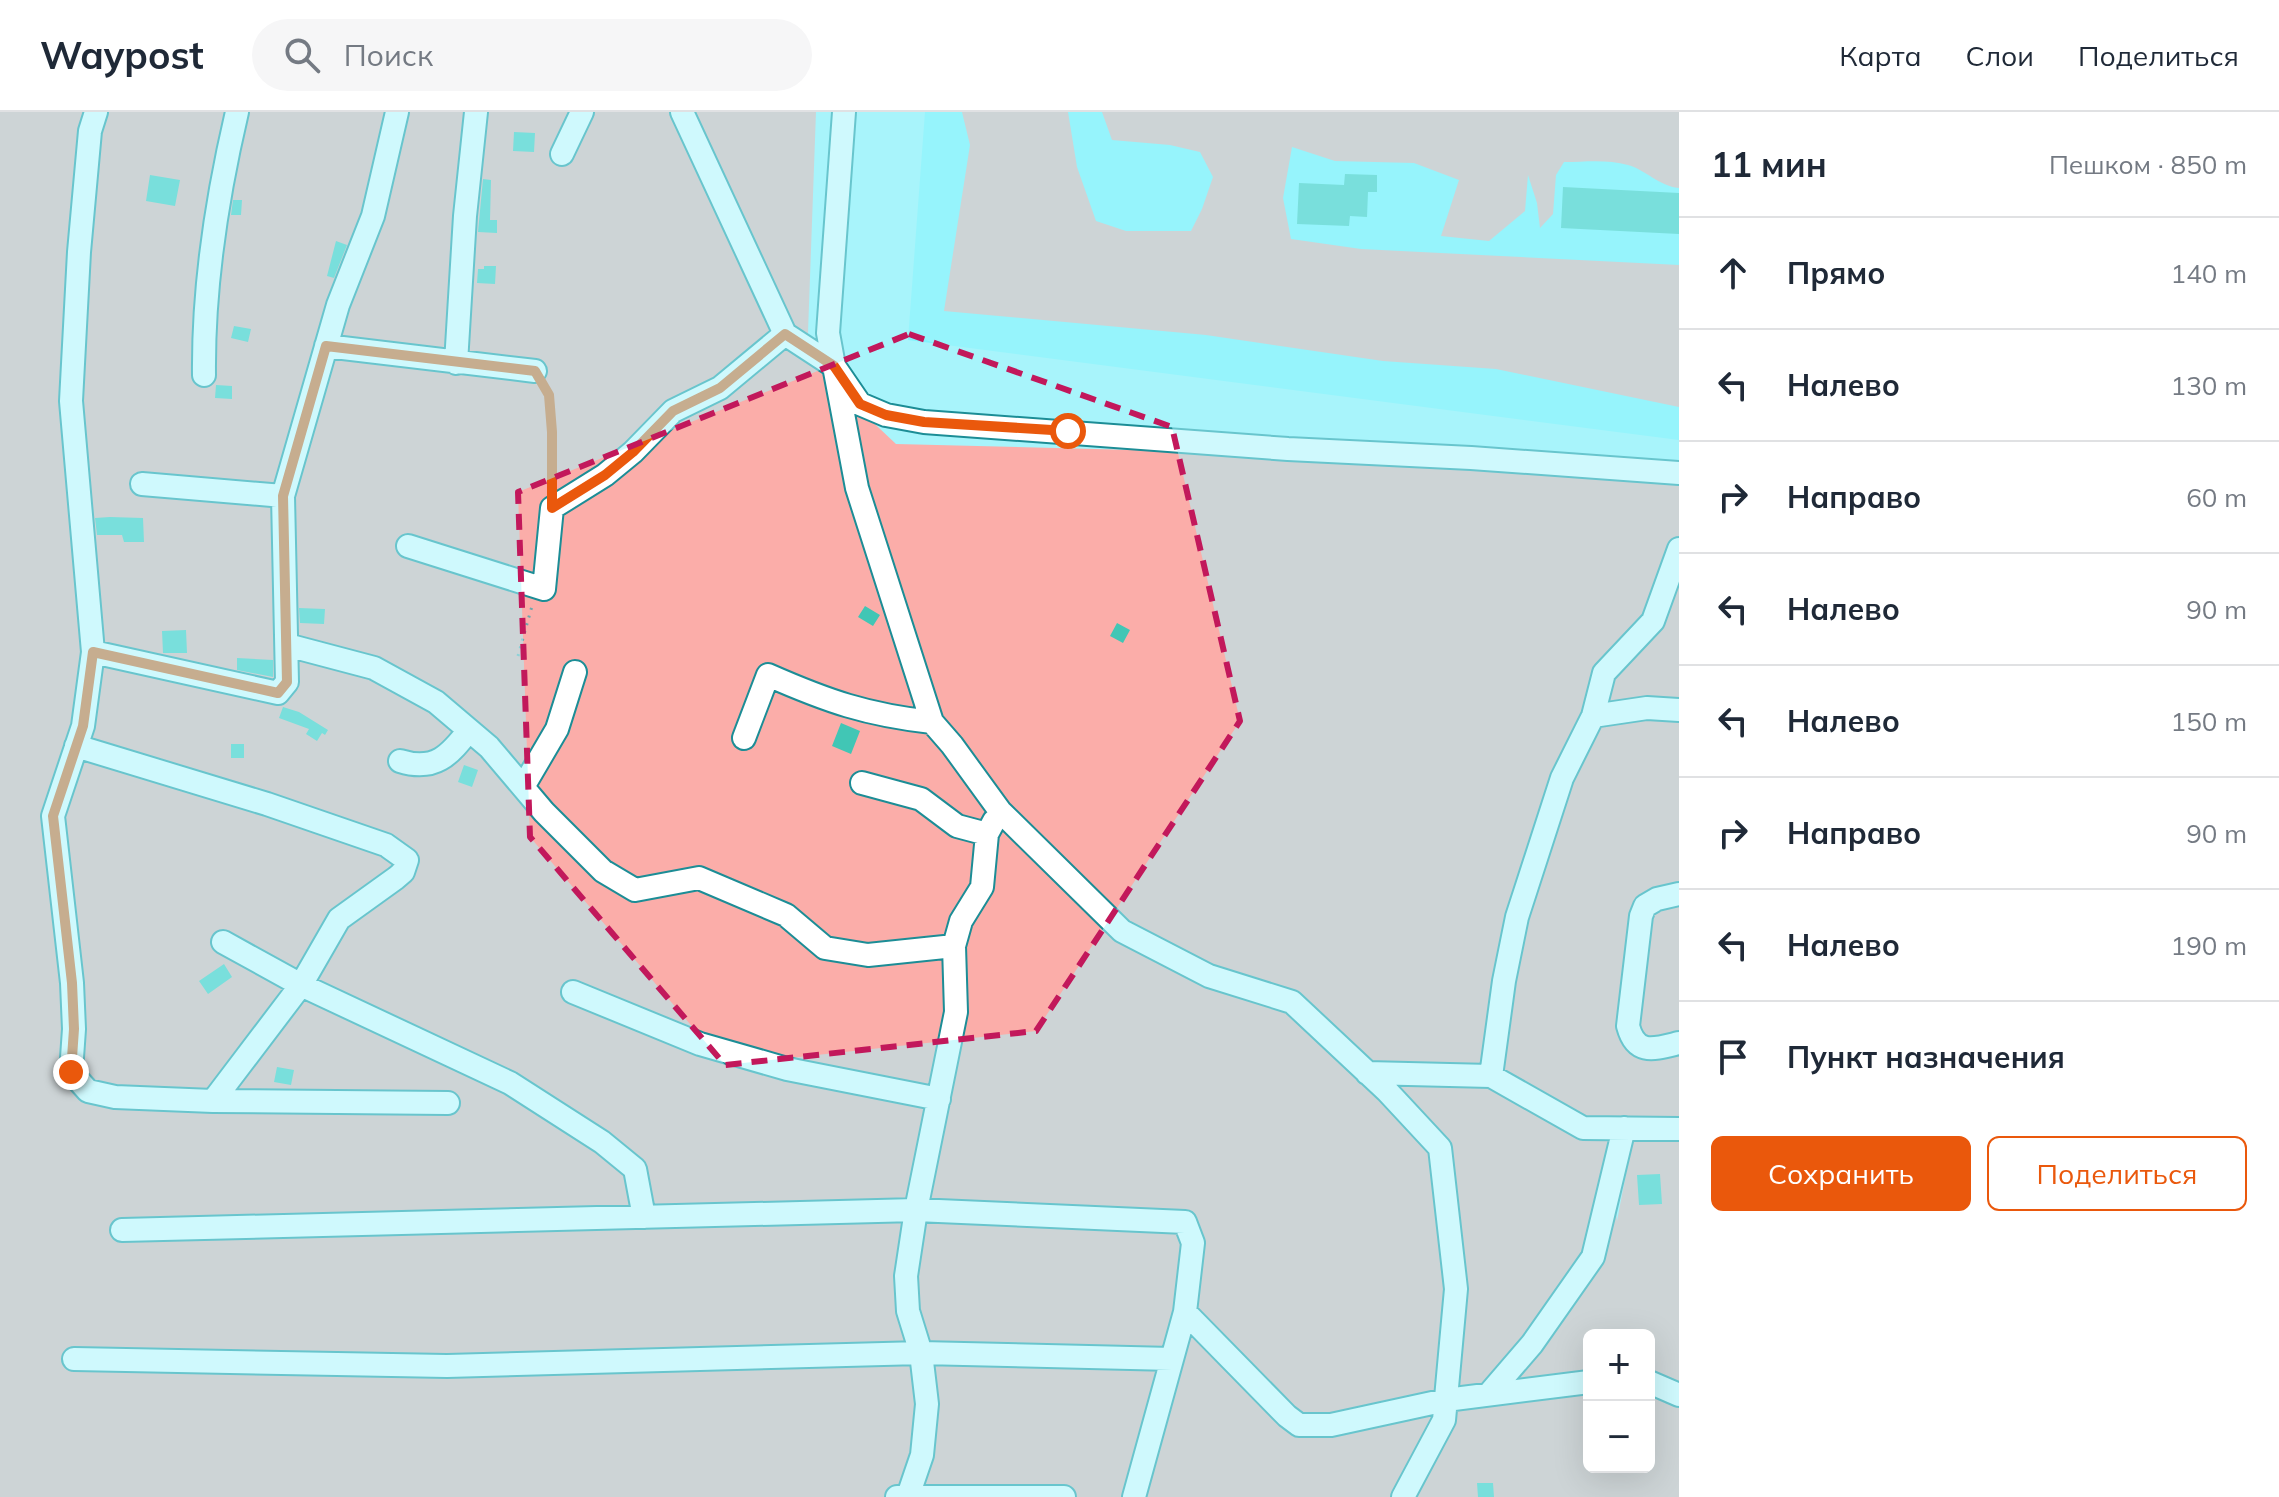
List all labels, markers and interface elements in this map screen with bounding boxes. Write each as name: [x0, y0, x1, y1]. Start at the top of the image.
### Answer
search box: [252, 19, 812, 91]
text: Waypost: [40, 31, 204, 79]
icon: search: [280, 33, 324, 77]
text: Поиск: [344, 36, 433, 74]
text: Карта: [1839, 38, 1922, 73]
text: Слои: [1966, 38, 2034, 73]
text: Поделиться: [2078, 38, 2239, 73]
text: 11 мин: [1711, 143, 1827, 186]
text: Пешком · 850 m: [2049, 148, 2247, 181]
icon: ahead: [1711, 251, 1755, 295]
text: Прямо: [1787, 254, 1885, 292]
text: 140 m: [2171, 257, 2247, 290]
icon: left: [1711, 363, 1755, 407]
text: Налево: [1787, 366, 1900, 404]
text: 130 m: [2171, 369, 2247, 402]
route start: [1050, 413, 1086, 449]
icon: right: [1711, 475, 1755, 519]
text: Направо: [1787, 478, 1921, 516]
text: 60 m: [2186, 481, 2247, 514]
icon: left: [1711, 587, 1755, 631]
text: Налево: [1787, 590, 1900, 628]
text: 90 m: [2186, 593, 2247, 626]
icon: left: [1711, 699, 1755, 743]
text: Налево: [1787, 702, 1900, 740]
text: 150 m: [2171, 705, 2247, 738]
icon: right: [1711, 811, 1755, 855]
text: Направо: [1787, 814, 1921, 852]
text: 90 m: [2186, 817, 2247, 850]
icon: left: [1711, 923, 1755, 967]
text: Налево: [1787, 926, 1900, 964]
text: 190 m: [2171, 929, 2247, 962]
icon: arrive: [1711, 1035, 1755, 1079]
text: Пункт назначения: [1787, 1038, 2065, 1076]
route end: [53, 1054, 89, 1090]
button: Сохранить: [1711, 1136, 1971, 1211]
button: Поделиться: [1987, 1136, 2247, 1211]
map controls: [1583, 1329, 1655, 1473]
button: +: [1583, 1329, 1655, 1401]
button: −: [1583, 1401, 1655, 1473]

